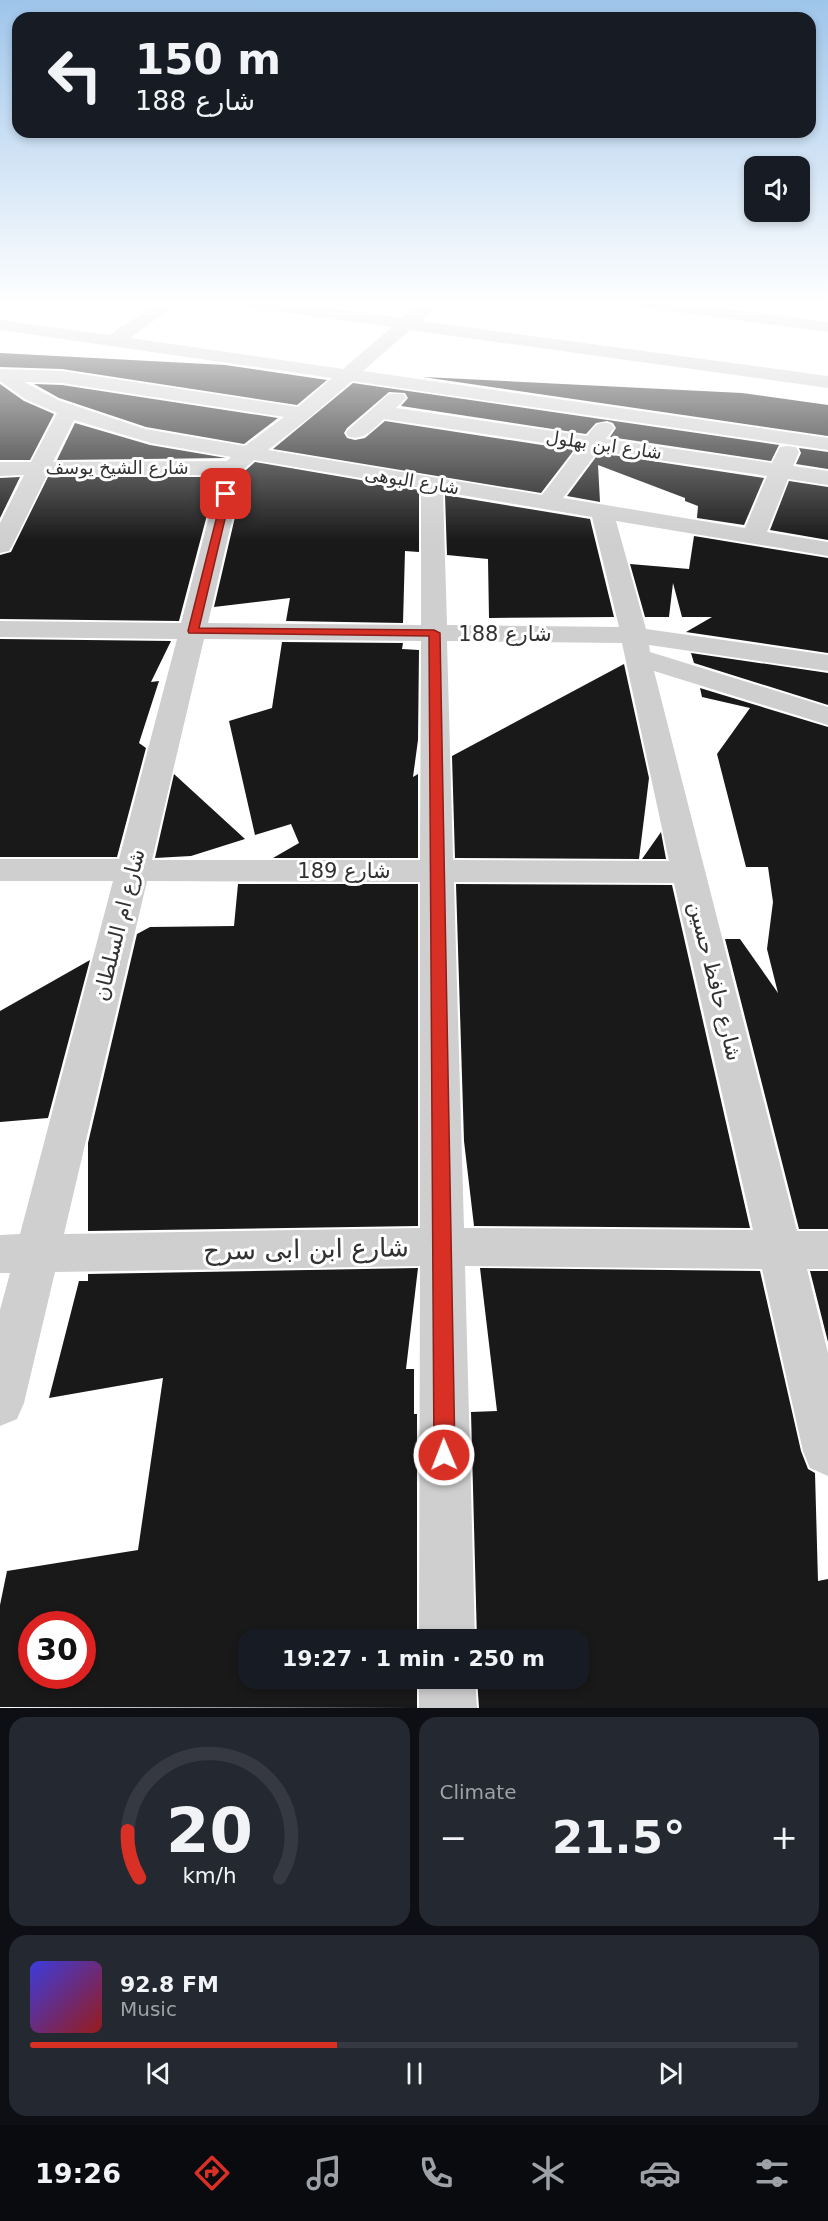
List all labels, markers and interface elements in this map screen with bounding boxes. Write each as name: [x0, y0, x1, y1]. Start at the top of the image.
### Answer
text: 150 m: [135, 35, 281, 84]
icon: left: [36, 36, 114, 114]
text: شارع 188: [135, 85, 255, 116]
map controls: [744, 156, 810, 222]
button: sound: [744, 156, 810, 222]
street label: شارع ابن بهلول: [545, 426, 663, 464]
street label: شارع الشيخ يوسف: [45, 457, 189, 479]
street label: شارع البوهى: [363, 463, 461, 499]
pin: [200, 468, 251, 519]
icon: arrive: [209, 477, 242, 510]
street label: شارع 188: [458, 622, 552, 646]
street label: شارع ام السلطان: [89, 846, 149, 1004]
street label: شارع 189: [297, 859, 391, 883]
street label: شارع حافظ حسين: [684, 899, 746, 1063]
street label: شارع ابن ابى سرح: [203, 1232, 409, 1267]
position arrow: [412, 1423, 476, 1487]
speed limit sign: 30: [18, 1611, 96, 1689]
text: 19:27 · 1 min · 250 m: [282, 1646, 545, 1671]
text: Climate: [440, 1780, 516, 1804]
text: 20: [166, 1794, 253, 1867]
text: 21.5°: [552, 1811, 686, 1864]
text: −: [440, 1818, 467, 1857]
text: +: [770, 1818, 798, 1857]
text: km/h: [182, 1864, 236, 1889]
text: 92.8 FM: [120, 1972, 219, 1997]
text: Music: [120, 1997, 177, 2021]
icon: previous: [142, 2057, 175, 2090]
icon: pause: [398, 2057, 431, 2090]
icon: next: [654, 2057, 687, 2090]
icon: directions: [191, 2152, 233, 2194]
icon: music: [303, 2152, 345, 2194]
icon: phone: [415, 2152, 457, 2194]
icon: climate: [527, 2152, 569, 2194]
icon: car: [639, 2152, 681, 2194]
icon: filters: [751, 2152, 793, 2194]
text: 19:26: [35, 2158, 121, 2189]

